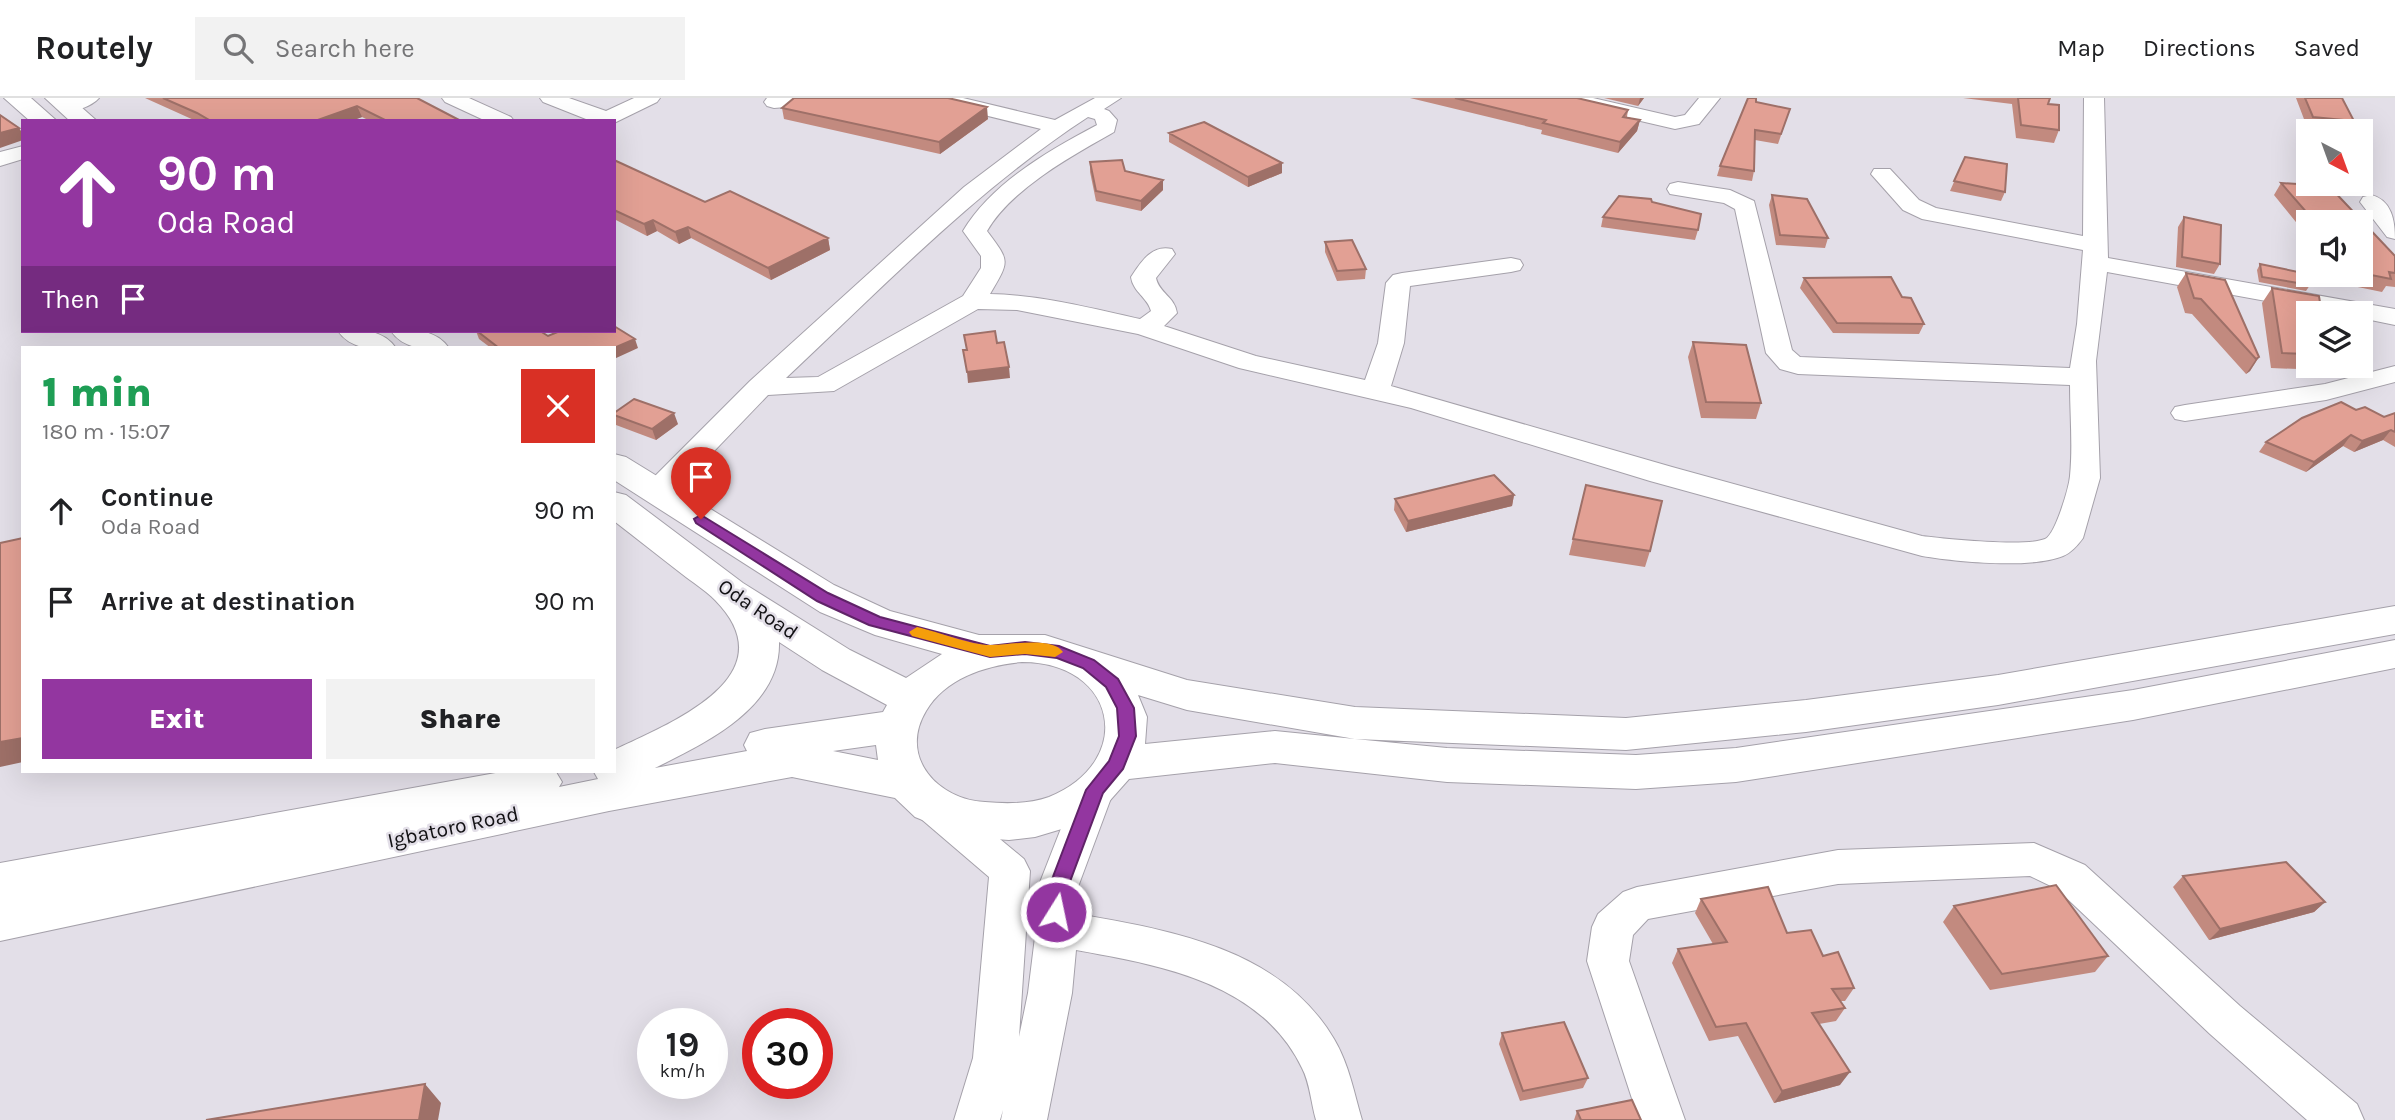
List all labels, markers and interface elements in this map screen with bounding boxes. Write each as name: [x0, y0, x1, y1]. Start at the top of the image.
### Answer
search box: [195, 17, 685, 80]
text: Routely: [35, 29, 153, 67]
icon: search: [219, 29, 257, 67]
text: Search here: [275, 33, 415, 64]
text: Map: [2057, 34, 2105, 62]
text: Directions: [2143, 34, 2256, 62]
text: Saved: [2294, 34, 2360, 62]
north arrow: [2296, 119, 2373, 196]
map controls: [2296, 119, 2373, 378]
text: 90 m: [157, 145, 277, 202]
icon: ahead: [42, 147, 133, 238]
text: Oda Road: [157, 204, 296, 241]
button: sound: [2296, 210, 2373, 287]
icon: arrive: [114, 280, 152, 318]
text: Then: [42, 284, 100, 315]
button: layers: [2296, 301, 2373, 378]
text: 1 min: [42, 367, 152, 417]
button: close: [521, 369, 595, 443]
text: 180 m · 15:07: [42, 418, 170, 445]
pin: [671, 447, 731, 519]
icon: arrive: [682, 458, 720, 496]
text: Continue: [101, 482, 213, 513]
icon: ahead: [42, 492, 80, 530]
text: 90 m: [534, 495, 595, 526]
text: Oda Road: [101, 513, 201, 540]
street label: Oda Road: [714, 574, 802, 644]
icon: arrive: [42, 583, 80, 621]
text: Arrive at destination: [101, 586, 355, 617]
text: 90 m: [534, 586, 595, 617]
button: Exit: [42, 679, 312, 759]
button: Share: [326, 679, 595, 759]
street label: Igbatoro Road: [385, 801, 521, 853]
position arrow: [1019, 875, 1093, 949]
speed limit sign: 30: [742, 1008, 833, 1099]
text: 19: [666, 1024, 699, 1065]
text: km/h: [660, 1060, 705, 1082]

